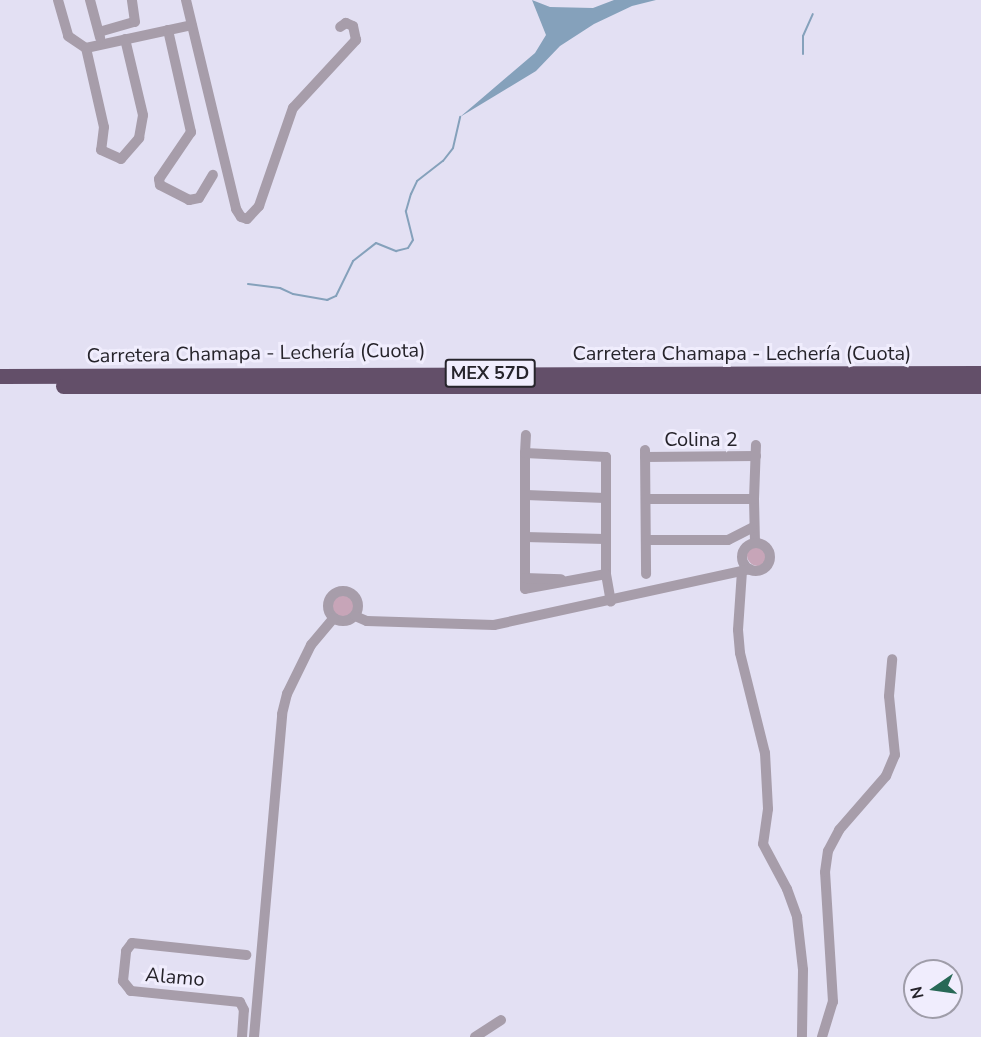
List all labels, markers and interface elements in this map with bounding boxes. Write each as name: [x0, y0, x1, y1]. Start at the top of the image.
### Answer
street label: Carretera Chamapa - Lechería (Cuota): [86, 338, 426, 368]
street label: Carretera Chamapa - Lechería (Cuota): [573, 341, 911, 365]
road number: MEX 57D: [444, 358, 536, 388]
street label: Colina 2: [664, 427, 738, 451]
north arrow: [903, 959, 963, 1019]
street label: Alamo: [144, 962, 206, 992]
text: N: [905, 984, 929, 1001]

